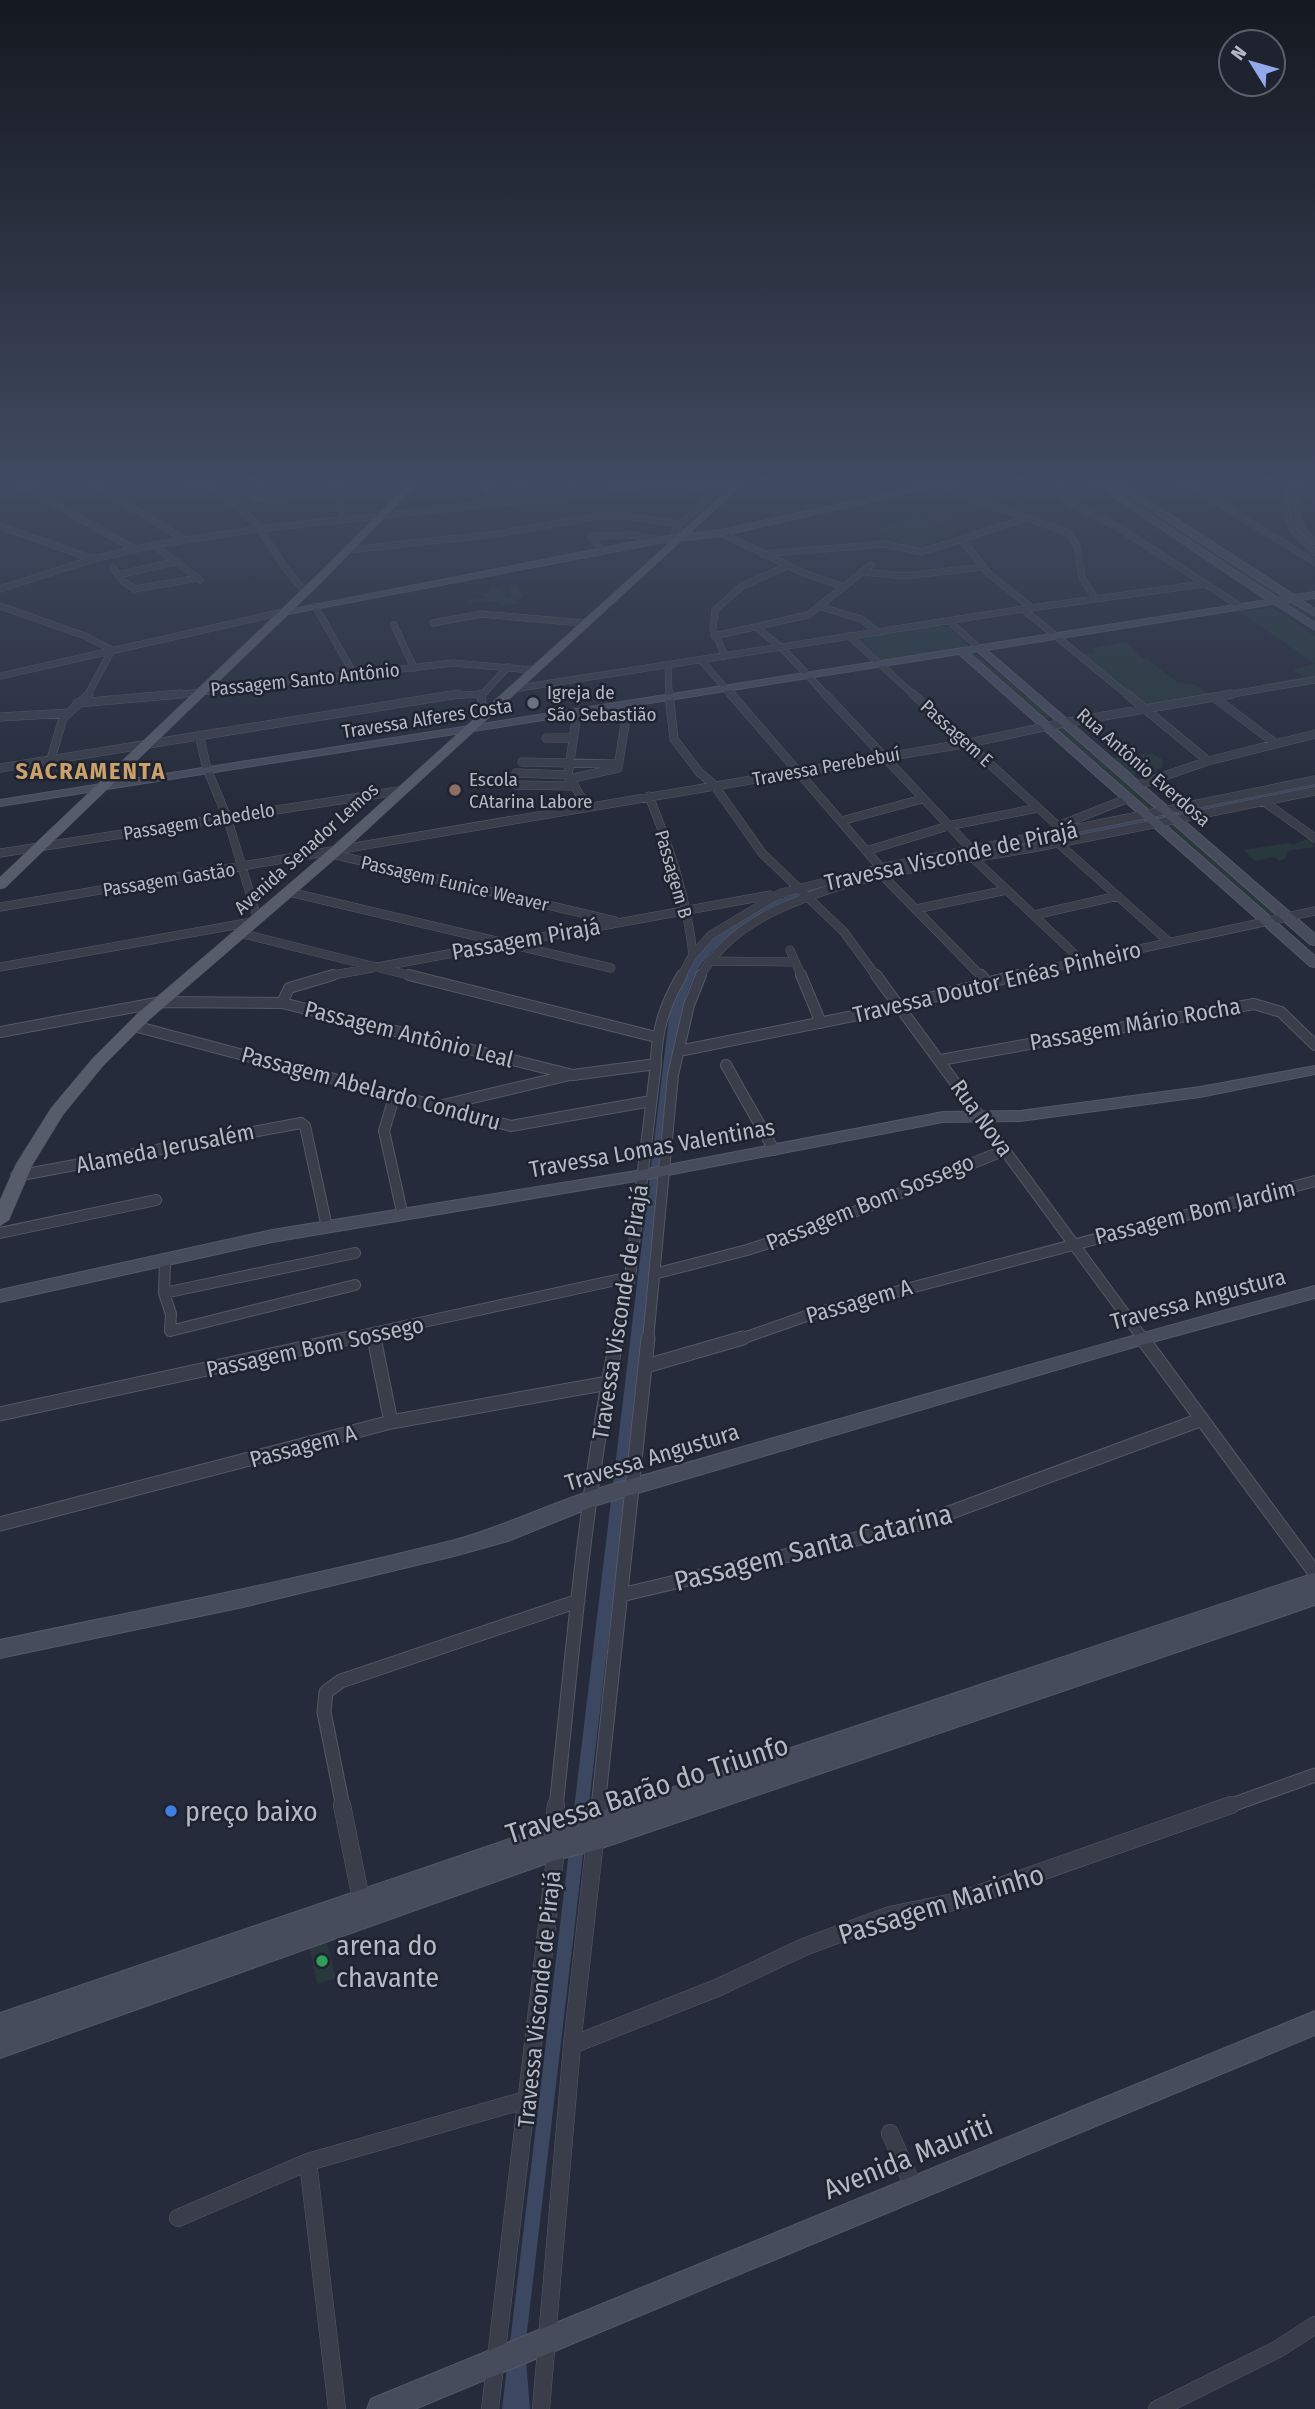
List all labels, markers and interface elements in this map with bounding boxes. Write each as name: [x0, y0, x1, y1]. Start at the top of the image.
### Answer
north arrow: [1217, 28, 1287, 98]
text: N: [1226, 42, 1251, 65]
street label: Passagem Santo Antônio: [209, 658, 401, 701]
place label: Igreja de São Sebastião: [547, 681, 657, 726]
street label: Travessa Alferes Costa: [341, 694, 514, 743]
marker: Igreja de São Sebastião: [525, 695, 541, 711]
street label: Passagem E: [916, 695, 998, 772]
street label: Rua Antônio Everdosa: [1072, 703, 1215, 832]
street label: Travessa Perebebuí: [751, 742, 902, 791]
district label: SACRAMENTA: [16, 757, 166, 785]
place label: Escola CAtarina Labore: [469, 768, 592, 813]
street label: Avenida Senador Lemos: [230, 778, 383, 919]
marker: Escola CAtarina Labore: [447, 782, 463, 798]
street label: Passagem Cabedelo: [122, 798, 276, 845]
street label: Travessa Visconde de Pirajá: [822, 815, 1080, 897]
street label: Passagem B: [650, 827, 697, 921]
street label: Passagem Eunice Weaver: [359, 851, 551, 916]
street label: Passagem Gastão: [101, 858, 237, 901]
street label: Passagem Pirajá: [450, 912, 602, 966]
street label: Travessa Doutor Enéas Pinheiro: [850, 935, 1144, 1029]
street label: Passagem Mário Rocha: [1027, 992, 1243, 1056]
street label: Passagem Antônio Leal: [302, 995, 516, 1073]
street label: Passagem Abelardo Conduru: [238, 1040, 504, 1136]
street label: Rua Nova: [945, 1074, 1019, 1162]
street label: Travessa Lomas Valentinas: [527, 1113, 777, 1183]
street label: Alameda Jerusalém: [74, 1117, 256, 1179]
street label: Passagem Bom Sossego: [762, 1147, 978, 1257]
street label: Passagem Bom Jardim: [1092, 1174, 1298, 1250]
street label: Travessa Visconde de Pirajá: [586, 1182, 654, 1442]
street label: Travessa Angustura: [1107, 1262, 1289, 1336]
street label: Passagem A: [803, 1272, 915, 1330]
street label: Passagem Bom Sossego: [204, 1310, 426, 1384]
street label: Travessa Angustura: [562, 1417, 742, 1497]
street label: Passagem A: [247, 1418, 359, 1474]
street label: Passagem Santa Catarina: [671, 1497, 956, 1598]
street label: Travessa Barão do Triunfo: [502, 1728, 792, 1851]
place label: preço baixo: [185, 1795, 318, 1828]
marker: preço baixo: [163, 1803, 179, 1819]
street label: Passagem Marinho: [834, 1858, 1048, 1951]
street label: Travessa Visconde de Pirajá: [512, 1869, 566, 2129]
place label: arena do chavante: [336, 1929, 439, 1994]
marker: arena do chavante: [314, 1953, 330, 1969]
street label: Avenida Mauriti: [819, 2109, 998, 2206]

